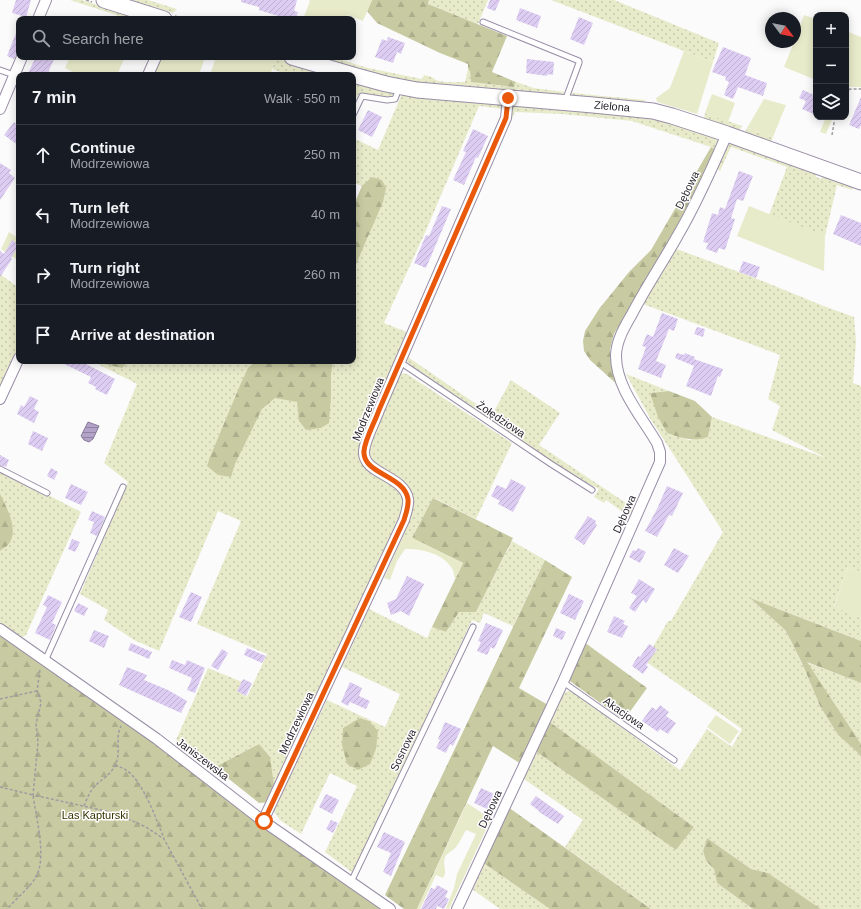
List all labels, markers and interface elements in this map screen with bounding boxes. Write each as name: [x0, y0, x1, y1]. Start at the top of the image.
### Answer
north arrow: [765, 12, 801, 48]
map controls: [813, 12, 849, 120]
button: +: [813, 12, 849, 48]
search box: [16, 16, 356, 60]
icon: search: [30, 27, 52, 49]
text: Search here: [62, 30, 144, 47]
button: −: [813, 48, 849, 84]
button: layers: [813, 84, 849, 120]
text: 7 min: [32, 88, 76, 107]
route end: [499, 89, 517, 107]
text: Walk · 550 m: [264, 91, 340, 106]
street label: Zielona: [594, 98, 631, 114]
text: Continue: [70, 139, 135, 156]
icon: ahead: [32, 144, 54, 166]
text: 250 m: [304, 147, 340, 162]
text: Modrzewiowa: [70, 156, 149, 171]
street label: Dębowa: [673, 168, 702, 211]
text: Turn left: [70, 199, 129, 216]
icon: left: [32, 204, 54, 226]
text: 40 m: [311, 207, 340, 222]
text: Modrzewiowa: [70, 216, 149, 231]
text: Turn right: [70, 259, 140, 276]
icon: right: [32, 264, 54, 286]
text: 260 m: [304, 267, 340, 282]
text: Modrzewiowa: [70, 276, 149, 291]
icon: arrive: [32, 324, 54, 346]
text: Arrive at destination: [70, 326, 215, 343]
street label: Modrzewiowa: [350, 375, 386, 442]
street label: Żołędziowa: [475, 398, 528, 440]
street label: Dębowa: [610, 492, 638, 535]
street label: Modrzewiowa: [276, 689, 316, 756]
street label: Akacjowa: [601, 695, 647, 732]
street label: Sosnowa: [388, 726, 419, 773]
street label: Janiszewska: [174, 735, 232, 783]
street label: Dębowa: [476, 787, 504, 830]
park label: Las Kapturski: [62, 809, 128, 821]
route start: [255, 812, 273, 830]

